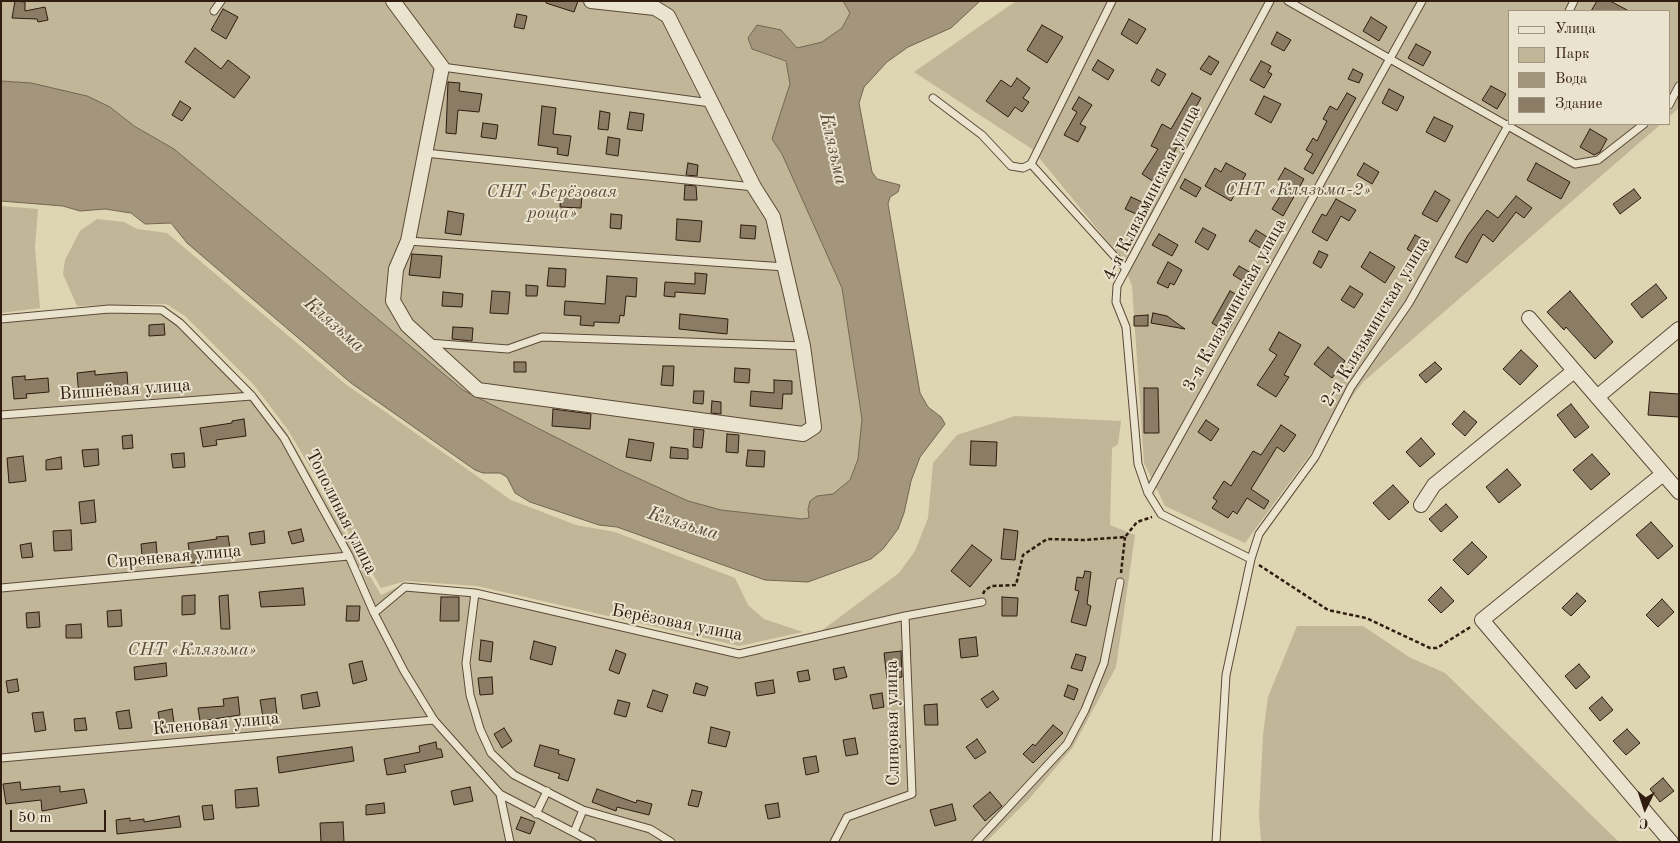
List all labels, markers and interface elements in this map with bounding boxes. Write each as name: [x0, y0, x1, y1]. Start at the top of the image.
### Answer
legend: [1508, 10, 1670, 125]
text: Улица: [1555, 22, 1596, 37]
text: Парк: [1555, 47, 1590, 62]
text: Вода: [1555, 72, 1587, 87]
text: Здание: [1555, 97, 1602, 112]
street label: 4-я Клязьминская улица: [1098, 101, 1206, 285]
water label: Клязьма: [814, 111, 852, 187]
park label: СНТ «Клязьма-2»: [1225, 179, 1371, 201]
park label: СНТ «Берёзовая роща»: [487, 181, 617, 223]
street label: 3-я Клязьминская улица: [1178, 215, 1292, 395]
street label: 2-я Клязьминская улица: [1317, 233, 1435, 411]
water label: Клязьма: [299, 292, 369, 358]
street label: Вишнёвая улица: [58, 375, 192, 405]
street label: Тополиная улица: [300, 446, 382, 578]
water label: Клязьма: [645, 502, 721, 546]
street label: Сиреневая улица: [106, 540, 242, 574]
street label: Берёзовая улица: [609, 600, 745, 646]
park label: СНТ «Клязьма»: [128, 639, 256, 661]
street label: Сливовая улица: [881, 660, 905, 786]
street label: Кленовая улица: [152, 708, 280, 740]
north arrow: [1620, 783, 1670, 833]
scale bar: [12, 800, 109, 832]
text: 50 m: [18, 811, 52, 826]
text: С: [1639, 816, 1649, 830]

